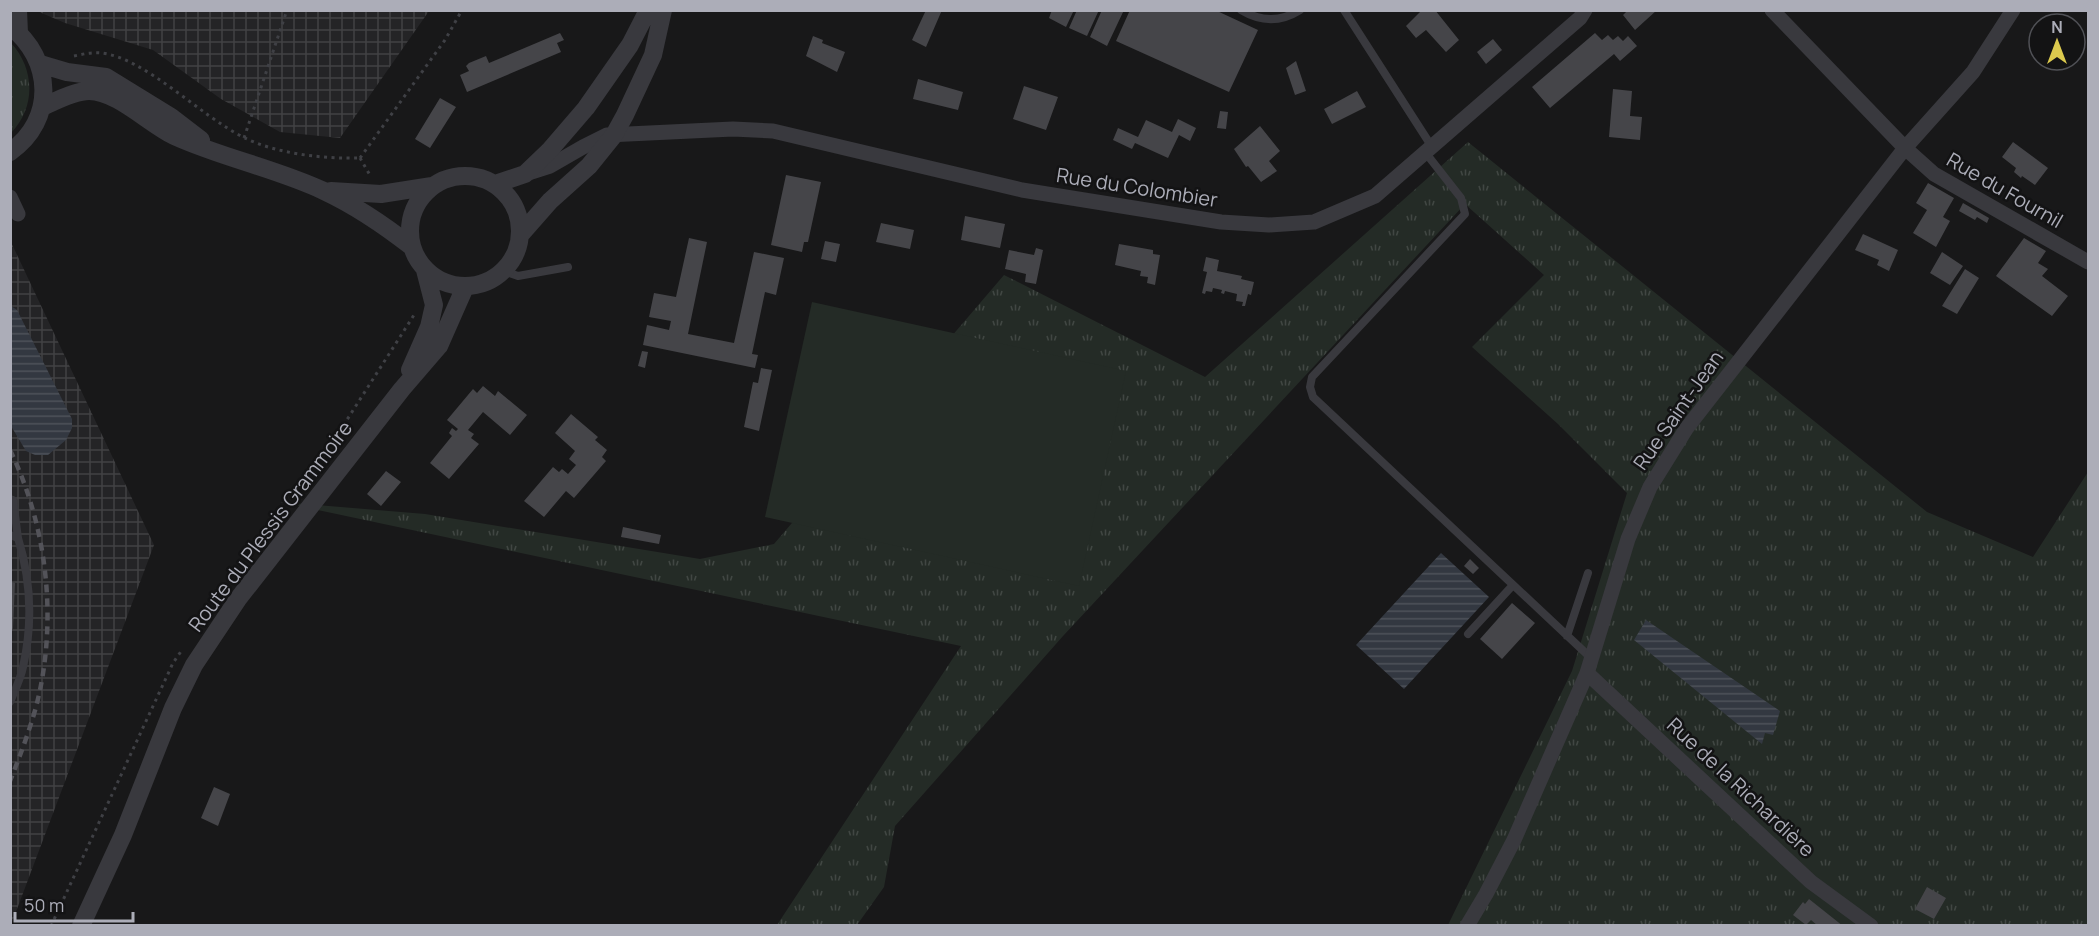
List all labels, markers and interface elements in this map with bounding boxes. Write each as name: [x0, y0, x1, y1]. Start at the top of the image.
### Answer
north arrow: [2027, 12, 2087, 72]
text: N: [2051, 16, 2063, 38]
street label: Rue du Fournil: [1942, 146, 2068, 234]
street label: Rue du Colombier: [1054, 161, 1220, 213]
street label: Rue Saint-Jean: [1627, 345, 1729, 475]
street label: Route du Plessis Grammoire: [182, 415, 358, 637]
street label: Rue de la Richardière: [1661, 711, 1821, 863]
scale bar: [15, 885, 134, 923]
text: 50 m: [24, 893, 64, 917]

